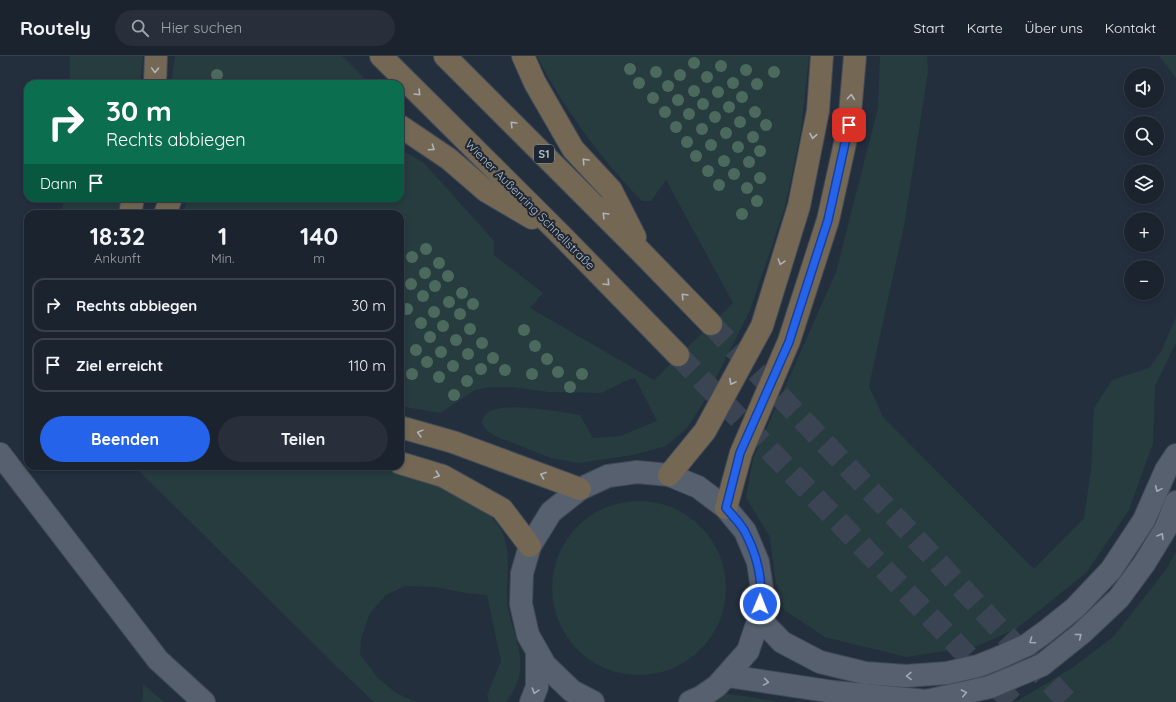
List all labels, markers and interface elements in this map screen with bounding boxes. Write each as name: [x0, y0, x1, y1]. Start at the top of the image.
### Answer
search box: [115, 10, 395, 46]
text: Routely: [20, 16, 91, 40]
icon: search: [129, 17, 151, 39]
text: Hier suchen: [161, 18, 242, 37]
text: Start: [913, 19, 945, 37]
text: Karte: [967, 19, 1003, 37]
text: Über uns: [1025, 19, 1083, 37]
text: Kontakt: [1105, 19, 1156, 37]
one-way arrow: [151, 67, 159, 73]
map controls: [1124, 68, 1164, 300]
button: sound: [1124, 68, 1164, 108]
one-way arrow: [413, 88, 421, 96]
text: 30 m: [106, 93, 172, 128]
one-way arrow: [847, 94, 856, 100]
icon: right: [40, 96, 92, 148]
pin: [832, 108, 866, 142]
icon: arrive: [838, 114, 860, 136]
button: search: [1124, 116, 1164, 156]
one-way arrow: [510, 121, 518, 129]
text: Rechts abbiegen: [106, 128, 246, 151]
one-way arrow: [810, 133, 818, 139]
street label: Wiener Außenring Schnellstraße: [462, 137, 599, 273]
one-way arrow: [428, 143, 435, 150]
road number: S1: [534, 145, 554, 163]
one-way arrow: [583, 159, 590, 166]
button: layers: [1124, 164, 1164, 204]
icon: arrive: [85, 172, 107, 194]
text: Dann: [40, 174, 77, 193]
one-way arrow: [602, 212, 610, 220]
button: +: [1124, 212, 1164, 252]
text: 18:32: [90, 221, 145, 251]
text: 1: [218, 221, 227, 251]
text: 140: [300, 221, 338, 251]
text: Ankunft: [94, 250, 141, 266]
text: Min.: [211, 250, 234, 266]
text: m: [313, 250, 325, 266]
one-way arrow: [778, 259, 786, 266]
button: −: [1124, 260, 1164, 300]
one-way arrow: [602, 278, 610, 286]
one-way arrow: [681, 293, 689, 301]
icon: right: [42, 294, 64, 316]
text: Rechts abbiegen: [76, 296, 197, 315]
text: 30 m: [351, 296, 386, 315]
icon: arrive: [42, 354, 64, 376]
text: Ziel erreicht: [76, 356, 163, 375]
text: 110 m: [348, 356, 386, 375]
one-way arrow: [729, 378, 736, 385]
button: Beenden: [40, 416, 210, 462]
button: Teilen: [218, 416, 388, 462]
one-way arrow: [417, 429, 424, 438]
one-way arrow: [434, 470, 441, 478]
one-way arrow: [540, 472, 547, 480]
one-way arrow: [1154, 486, 1162, 493]
one-way arrow: [1156, 533, 1164, 540]
position arrow: [739, 583, 781, 625]
one-way arrow: [1074, 634, 1081, 641]
one-way arrow: [1029, 636, 1036, 644]
one-way arrow: [905, 672, 911, 680]
one-way arrow: [763, 677, 769, 686]
one-way arrow: [531, 687, 540, 694]
one-way arrow: [961, 689, 967, 697]

